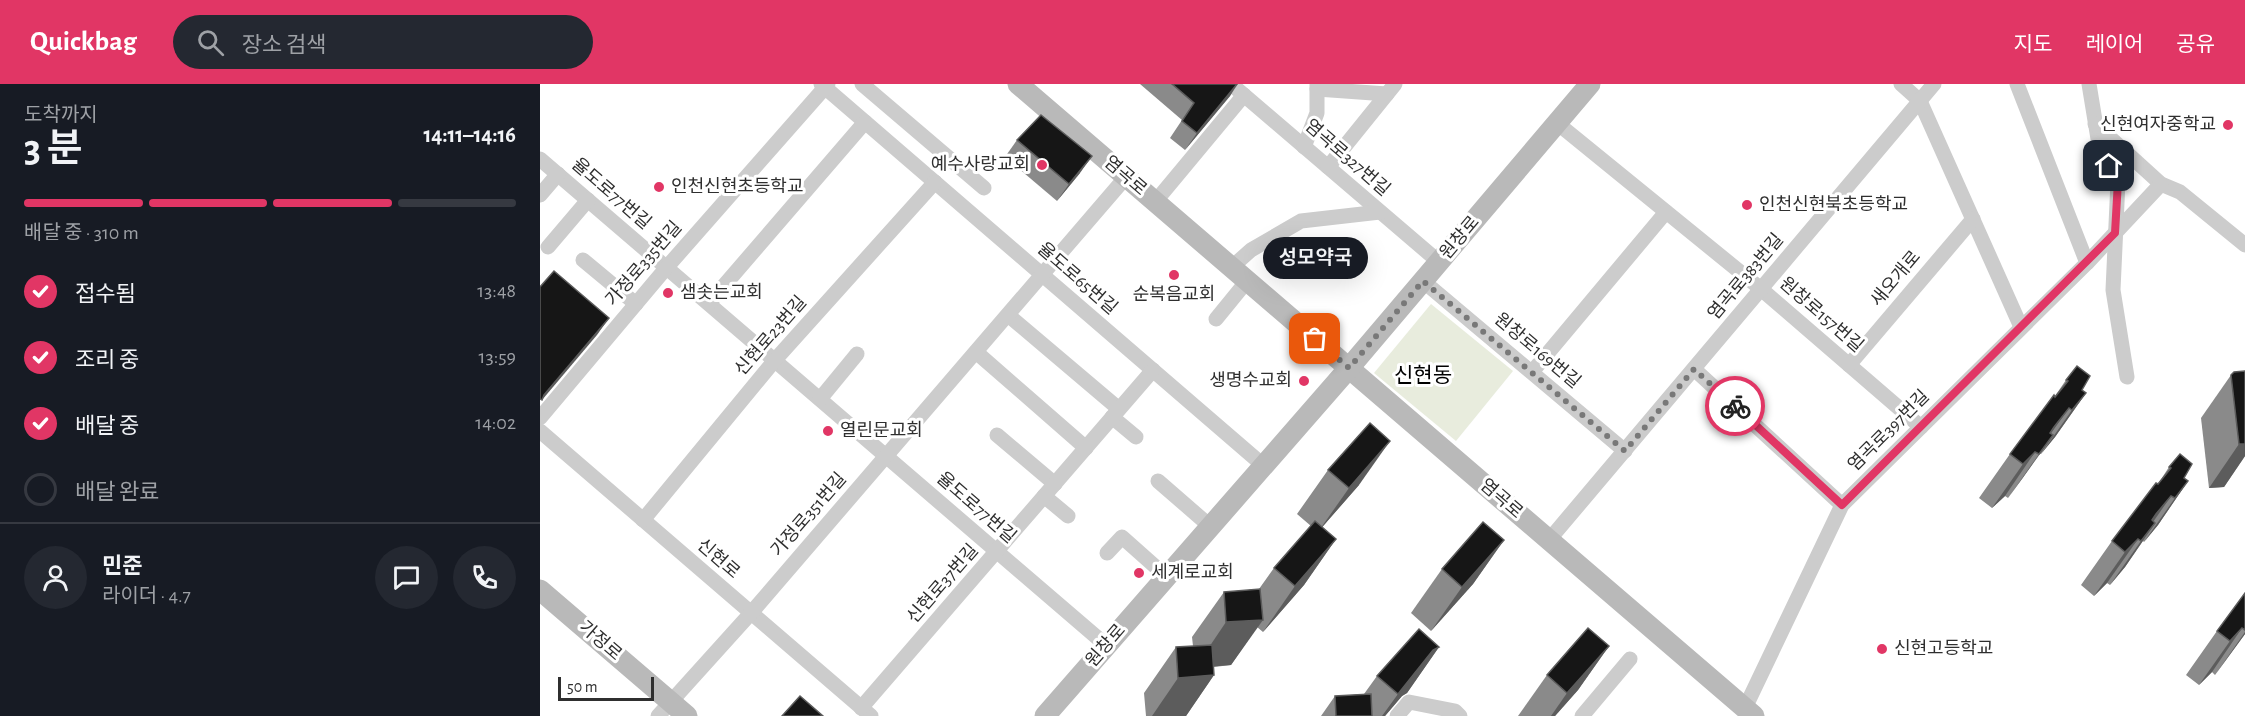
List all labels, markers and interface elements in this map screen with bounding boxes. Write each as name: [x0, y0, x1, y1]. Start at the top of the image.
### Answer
search box: [173, 15, 593, 69]
icon: search: [194, 26, 227, 59]
text: Quickbag: [30, 28, 137, 56]
text: 장소 검색: [242, 34, 326, 56]
text: 지도: [2014, 34, 2052, 55]
text: 레이어: [2085, 34, 2143, 55]
text: 공유: [2176, 34, 2215, 55]
text: 도착까지: [24, 105, 98, 125]
place label: 신현여자중학교: [2100, 115, 2216, 134]
street label: 염곡로327번길: [1301, 116, 1394, 200]
marker: 신현여자중학교: [2221, 118, 2235, 132]
text: 14:11–14:16: [423, 124, 516, 146]
text: 3 분: [24, 130, 83, 169]
pin: [2083, 140, 2134, 191]
icon: home: [2092, 149, 2125, 182]
street label: 염곡로: [1100, 152, 1150, 199]
street label: 율도로77번길: [568, 154, 654, 233]
place label: 예수사랑교회: [931, 154, 1030, 174]
marker: 예수사랑교회: [1035, 158, 1049, 172]
place label: 인천신현초등학교: [671, 177, 803, 196]
marker: 인천신현초등학교: [652, 180, 666, 194]
place label: 인천신현북초등학교: [1759, 195, 1908, 214]
marker: 인천신현북초등학교: [1740, 198, 1754, 212]
street label: 원창로: [1436, 213, 1483, 263]
street label: 가정로335번길: [601, 217, 685, 310]
text: 배달 중 · 310 m: [24, 223, 139, 243]
street label: 염곡로383번길: [1704, 230, 1787, 323]
callout: 성모약국: [1262, 237, 1368, 279]
street label: 율도로65번길: [1034, 239, 1121, 318]
street label: 새오개로: [1867, 247, 1924, 310]
text: 성모약국: [1279, 248, 1352, 268]
marker: 순복음교회: [1167, 268, 1181, 282]
street label: 원창로157번길: [1776, 273, 1867, 356]
icon: check: [24, 275, 57, 308]
text: 13:48: [477, 281, 516, 301]
place label: 샘솟는교회: [680, 282, 763, 302]
text: 접수됨: [75, 283, 136, 305]
place label: 순복음교회: [1133, 284, 1215, 304]
marker: 샘솟는교회: [661, 286, 675, 300]
street label: 신현로23번길: [731, 292, 810, 379]
street label: 원창로169번길: [1491, 309, 1584, 392]
pin: [1289, 313, 1340, 364]
icon: bag: [1298, 322, 1331, 355]
icon: check: [24, 341, 57, 374]
text: 13:59: [479, 347, 516, 367]
text: 조리 중: [75, 349, 139, 371]
district label: 신현동: [1394, 364, 1452, 386]
place label: 생명수교회: [1209, 370, 1292, 390]
marker: 생명수교회: [1297, 374, 1311, 388]
courier: [1705, 376, 1765, 436]
street label: 염곡로397번길: [1844, 386, 1933, 475]
icon: bike: [1719, 390, 1752, 423]
icon: check: [24, 407, 57, 440]
text: 14:02: [475, 413, 516, 433]
text: 배달 중: [75, 415, 139, 437]
place label: 열린문교회: [840, 420, 923, 440]
marker: 열린문교회: [821, 424, 835, 438]
street label: 율도로77번길: [933, 468, 1019, 547]
street label: 가정로351번길: [767, 469, 850, 560]
street label: 염곡로: [1476, 475, 1526, 522]
text: 배달 완료: [75, 481, 160, 503]
street label: 신현로: [693, 535, 743, 582]
street label: 신현로37번길: [903, 541, 982, 627]
button: person: [24, 546, 87, 609]
button: chat: [375, 546, 438, 609]
button: phone: [453, 546, 516, 609]
text: 민준: [102, 555, 142, 577]
place label: 세계로교회: [1151, 562, 1234, 582]
marker: 세계로교회: [1132, 566, 1146, 580]
text: 라이더 · 4.7: [102, 586, 191, 606]
street label: 가정로: [575, 616, 626, 664]
street label: 원창로: [1082, 621, 1129, 671]
place label: 신현고등학교: [1894, 639, 1993, 658]
marker: 신현고등학교: [1875, 642, 1889, 656]
scale bar: [558, 674, 654, 702]
text: 50 m: [567, 679, 598, 695]

